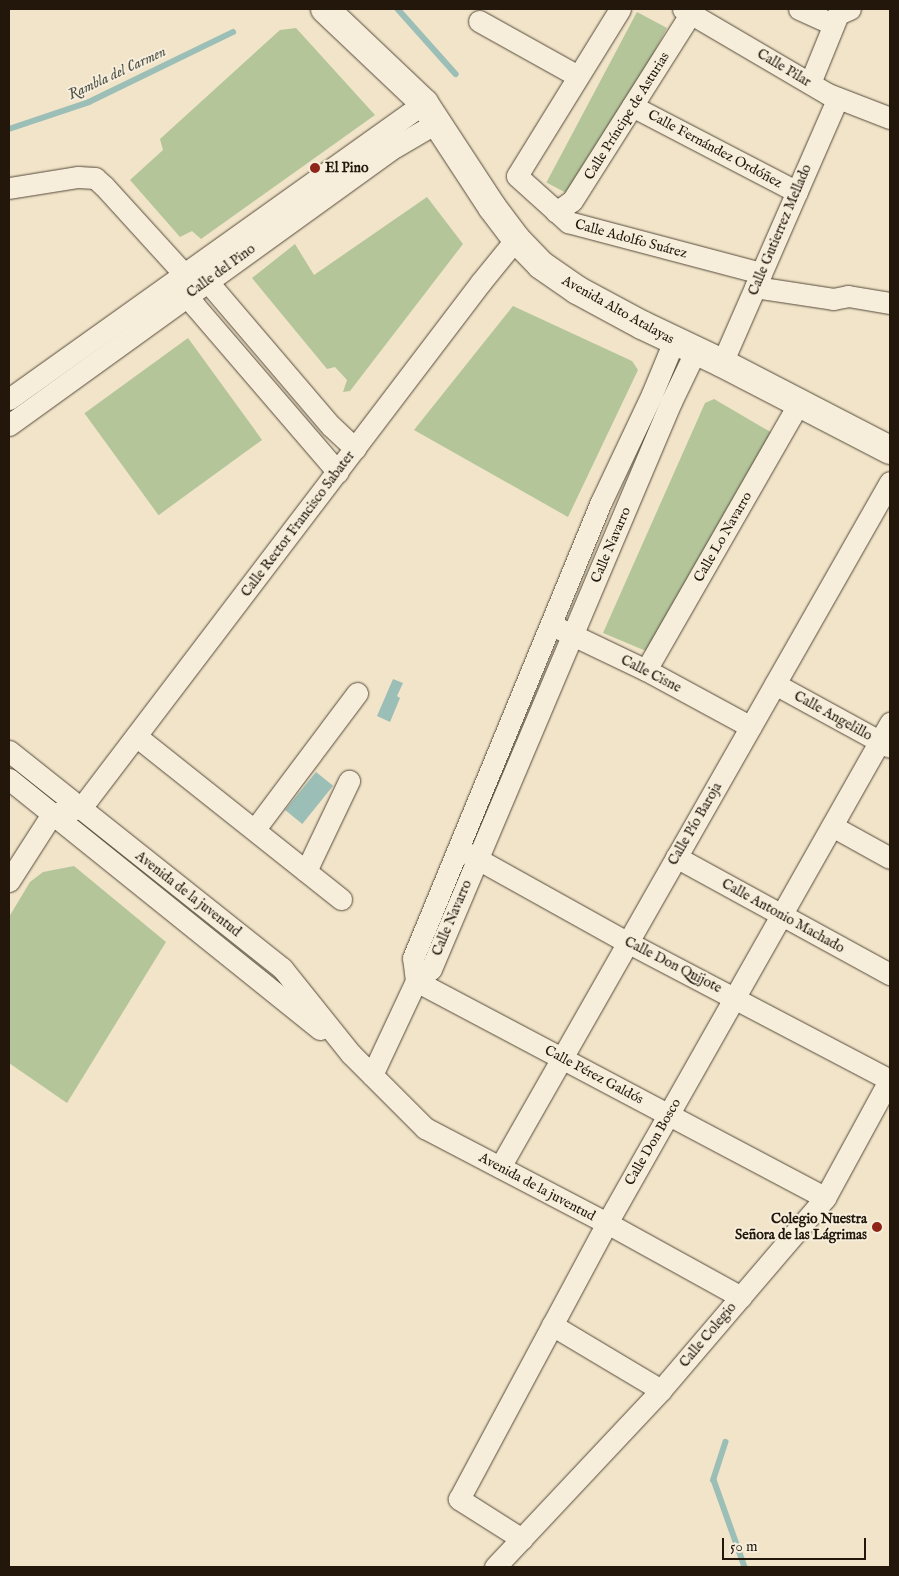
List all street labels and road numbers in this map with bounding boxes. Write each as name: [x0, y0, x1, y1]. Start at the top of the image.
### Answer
street label: Calle Pilar: [754, 45, 814, 91]
street label: Calle Príncipe de Asturias: [581, 49, 673, 183]
street label: Calle Fernández Ordóñez: [645, 106, 785, 192]
street label: Calle Gutierrez Mellado: [745, 162, 815, 298]
street label: Calle Adolfo Suárez: [573, 216, 689, 262]
street label: Calle del Pino: [183, 240, 259, 302]
street label: Avenida Alto Atalayas: [559, 272, 677, 348]
street label: Calle Rector Francisco Sabater: [238, 448, 358, 600]
street label: Calle Lo Navarro: [690, 489, 756, 585]
street label: Calle Navarro: [587, 505, 635, 585]
street label: Calle Cisne: [618, 652, 684, 696]
street label: Calle Angelillo: [791, 688, 875, 744]
street label: Calle Pío Baroja: [665, 780, 725, 868]
street label: Avenida de la juventud: [132, 848, 244, 940]
street label: Calle Antonio Machado: [719, 875, 847, 957]
street label: Calle Navarro: [428, 878, 476, 958]
street label: Calle Don Quijote: [622, 933, 724, 997]
street label: Calle Pérez Galdós: [542, 1042, 646, 1108]
street label: Calle Don Bosco: [621, 1096, 685, 1188]
street label: Avenida de la juventud: [476, 1149, 598, 1225]
street label: Calle Colegio: [676, 1299, 740, 1371]

